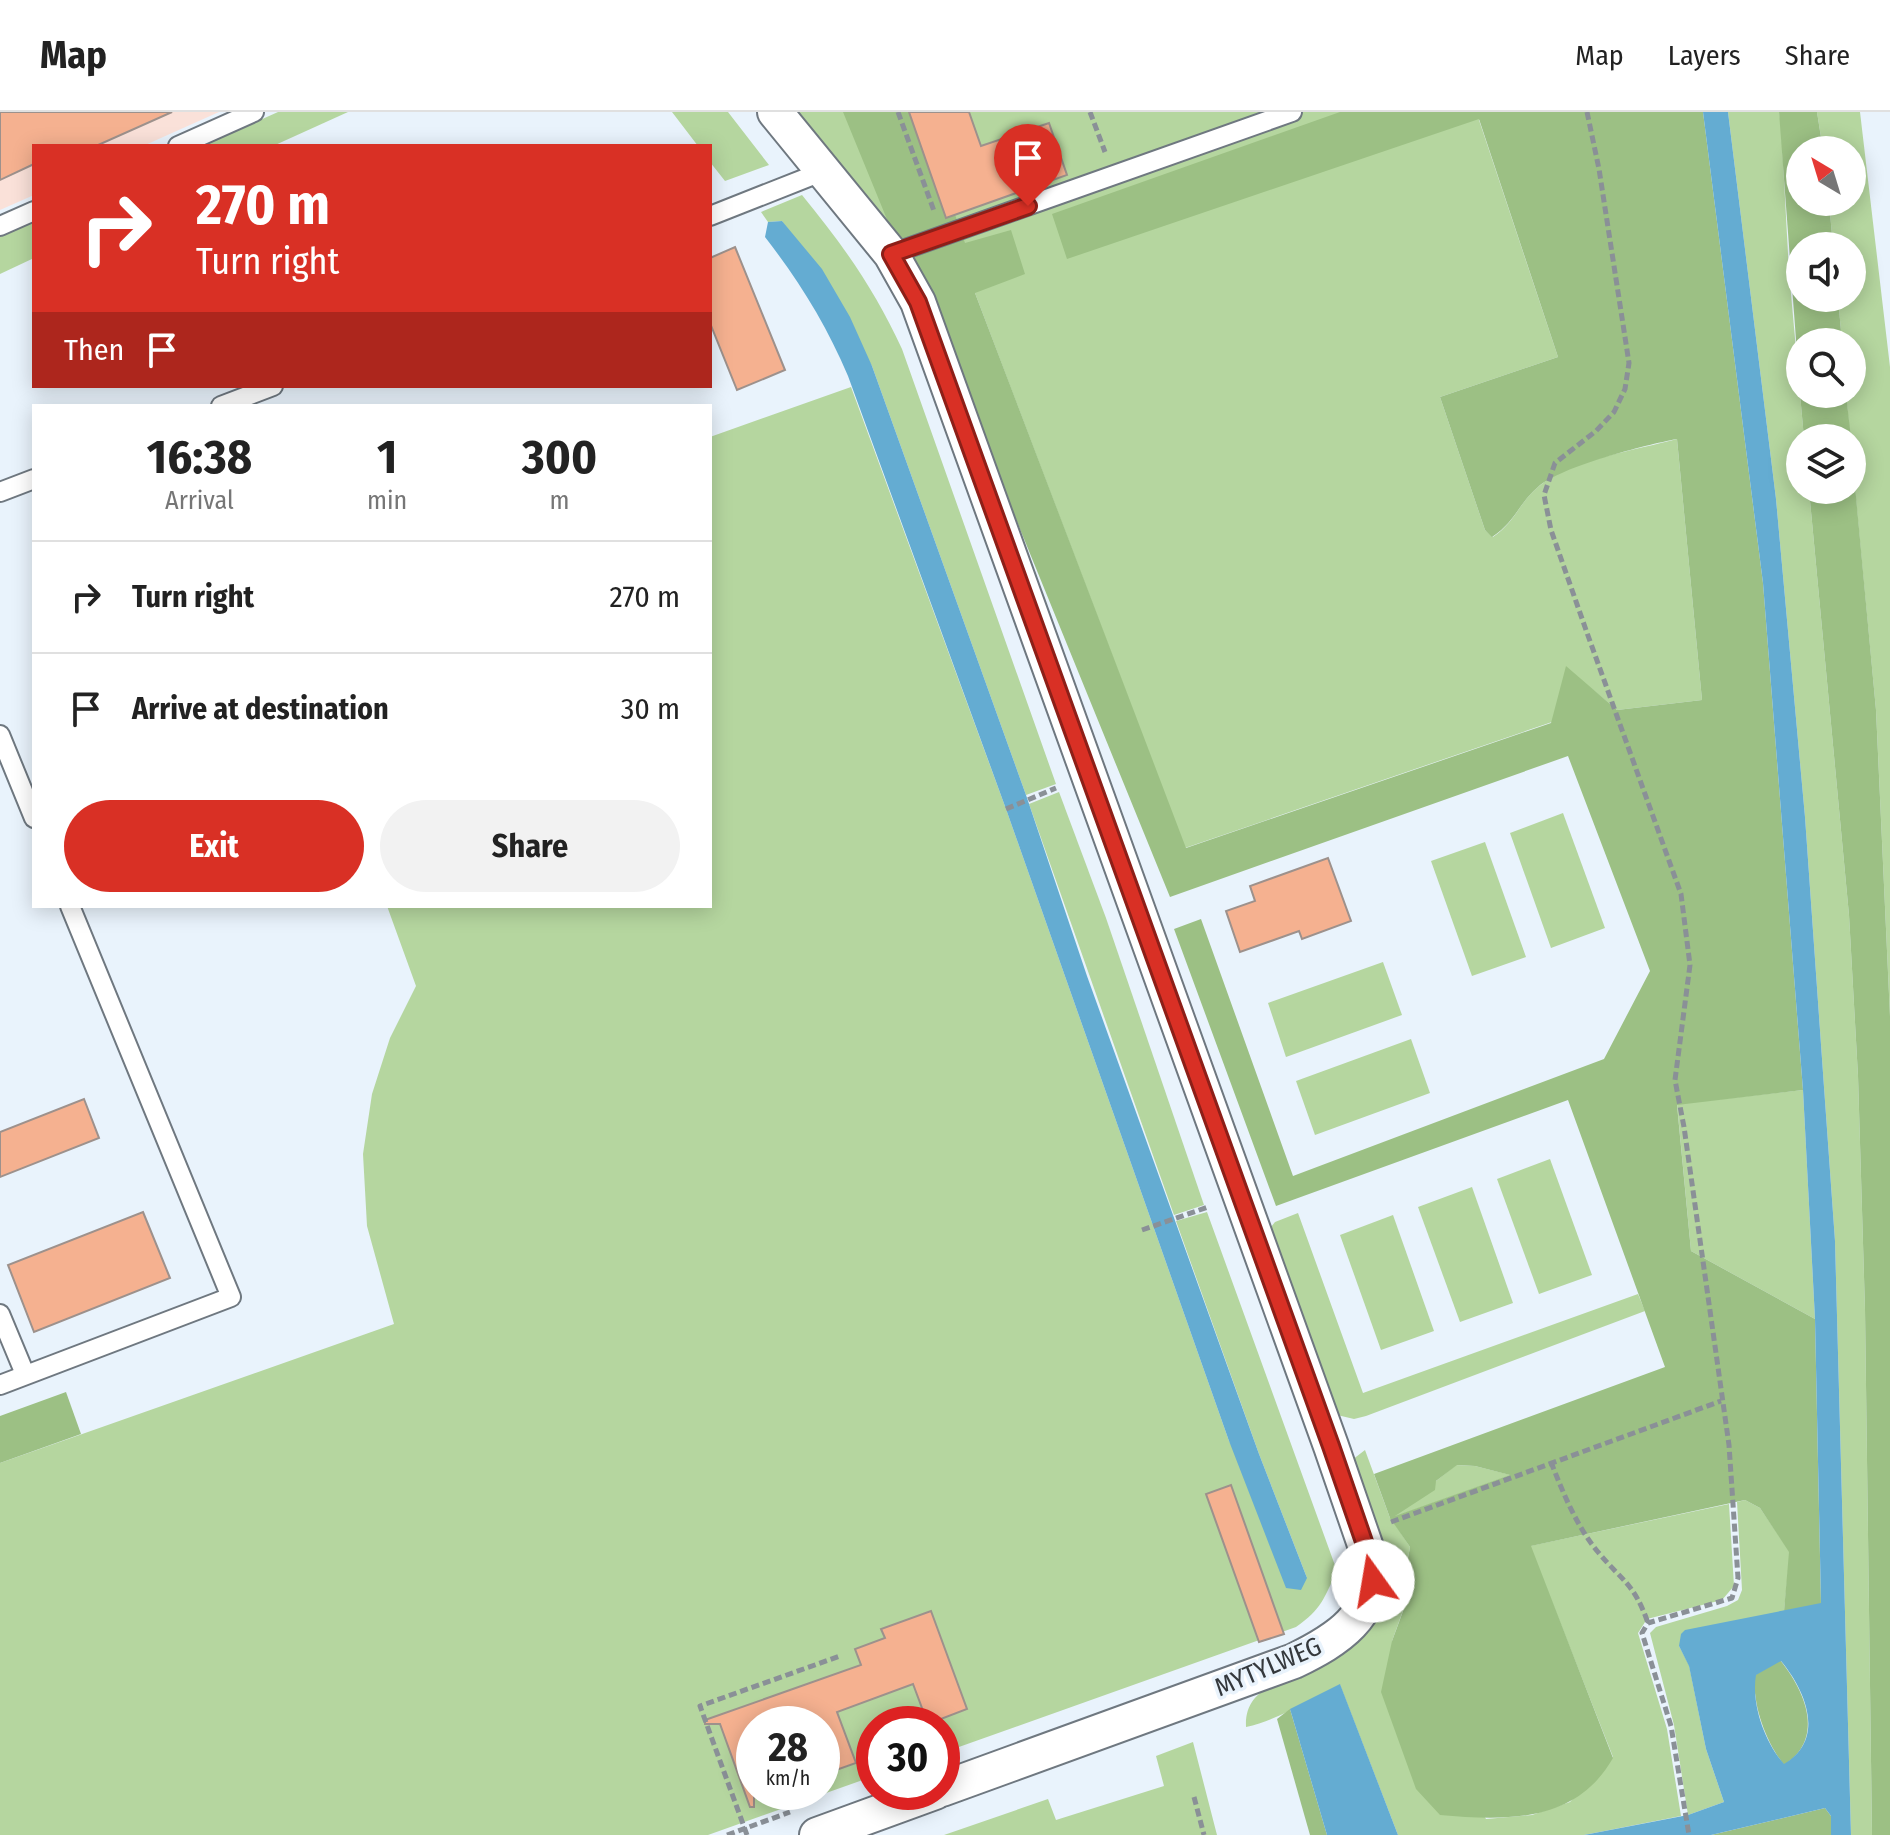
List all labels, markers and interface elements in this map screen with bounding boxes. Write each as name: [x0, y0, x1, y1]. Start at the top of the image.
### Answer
text: Map: [40, 32, 107, 78]
text: Map: [1575, 39, 1624, 72]
text: Layers: [1668, 39, 1741, 72]
text: Share: [1785, 39, 1850, 72]
pin: [994, 124, 1062, 206]
icon: arrive: [1006, 136, 1050, 180]
north arrow: [1786, 136, 1866, 216]
map controls: [1786, 136, 1866, 504]
text: 270 m: [196, 172, 330, 239]
icon: right: [64, 176, 168, 280]
button: sound: [1786, 232, 1866, 312]
text: Turn right: [196, 240, 339, 284]
icon: arrive: [140, 328, 184, 372]
button: search: [1786, 328, 1866, 408]
text: Then: [64, 332, 124, 368]
button: layers: [1786, 424, 1866, 504]
text: 16:38: [147, 428, 252, 486]
text: 1: [377, 428, 397, 486]
text: 300: [522, 428, 597, 486]
text: Arrival: [165, 485, 234, 516]
text: min: [367, 485, 407, 516]
text: m: [550, 485, 570, 516]
icon: right: [64, 575, 108, 619]
text: Turn right: [132, 579, 254, 615]
text: 270 m: [609, 579, 680, 615]
icon: arrive: [64, 687, 108, 731]
text: Arrive at destination: [132, 691, 389, 727]
text: 30 m: [621, 691, 680, 727]
button: Exit: [64, 800, 364, 892]
button: Share: [380, 800, 680, 892]
position arrow: [1331, 1539, 1415, 1623]
street label: MYTYLWEG: [1210, 1631, 1326, 1703]
speed limit sign: 30: [856, 1706, 960, 1810]
text: 28: [768, 1724, 808, 1772]
text: km/h: [766, 1766, 810, 1790]

